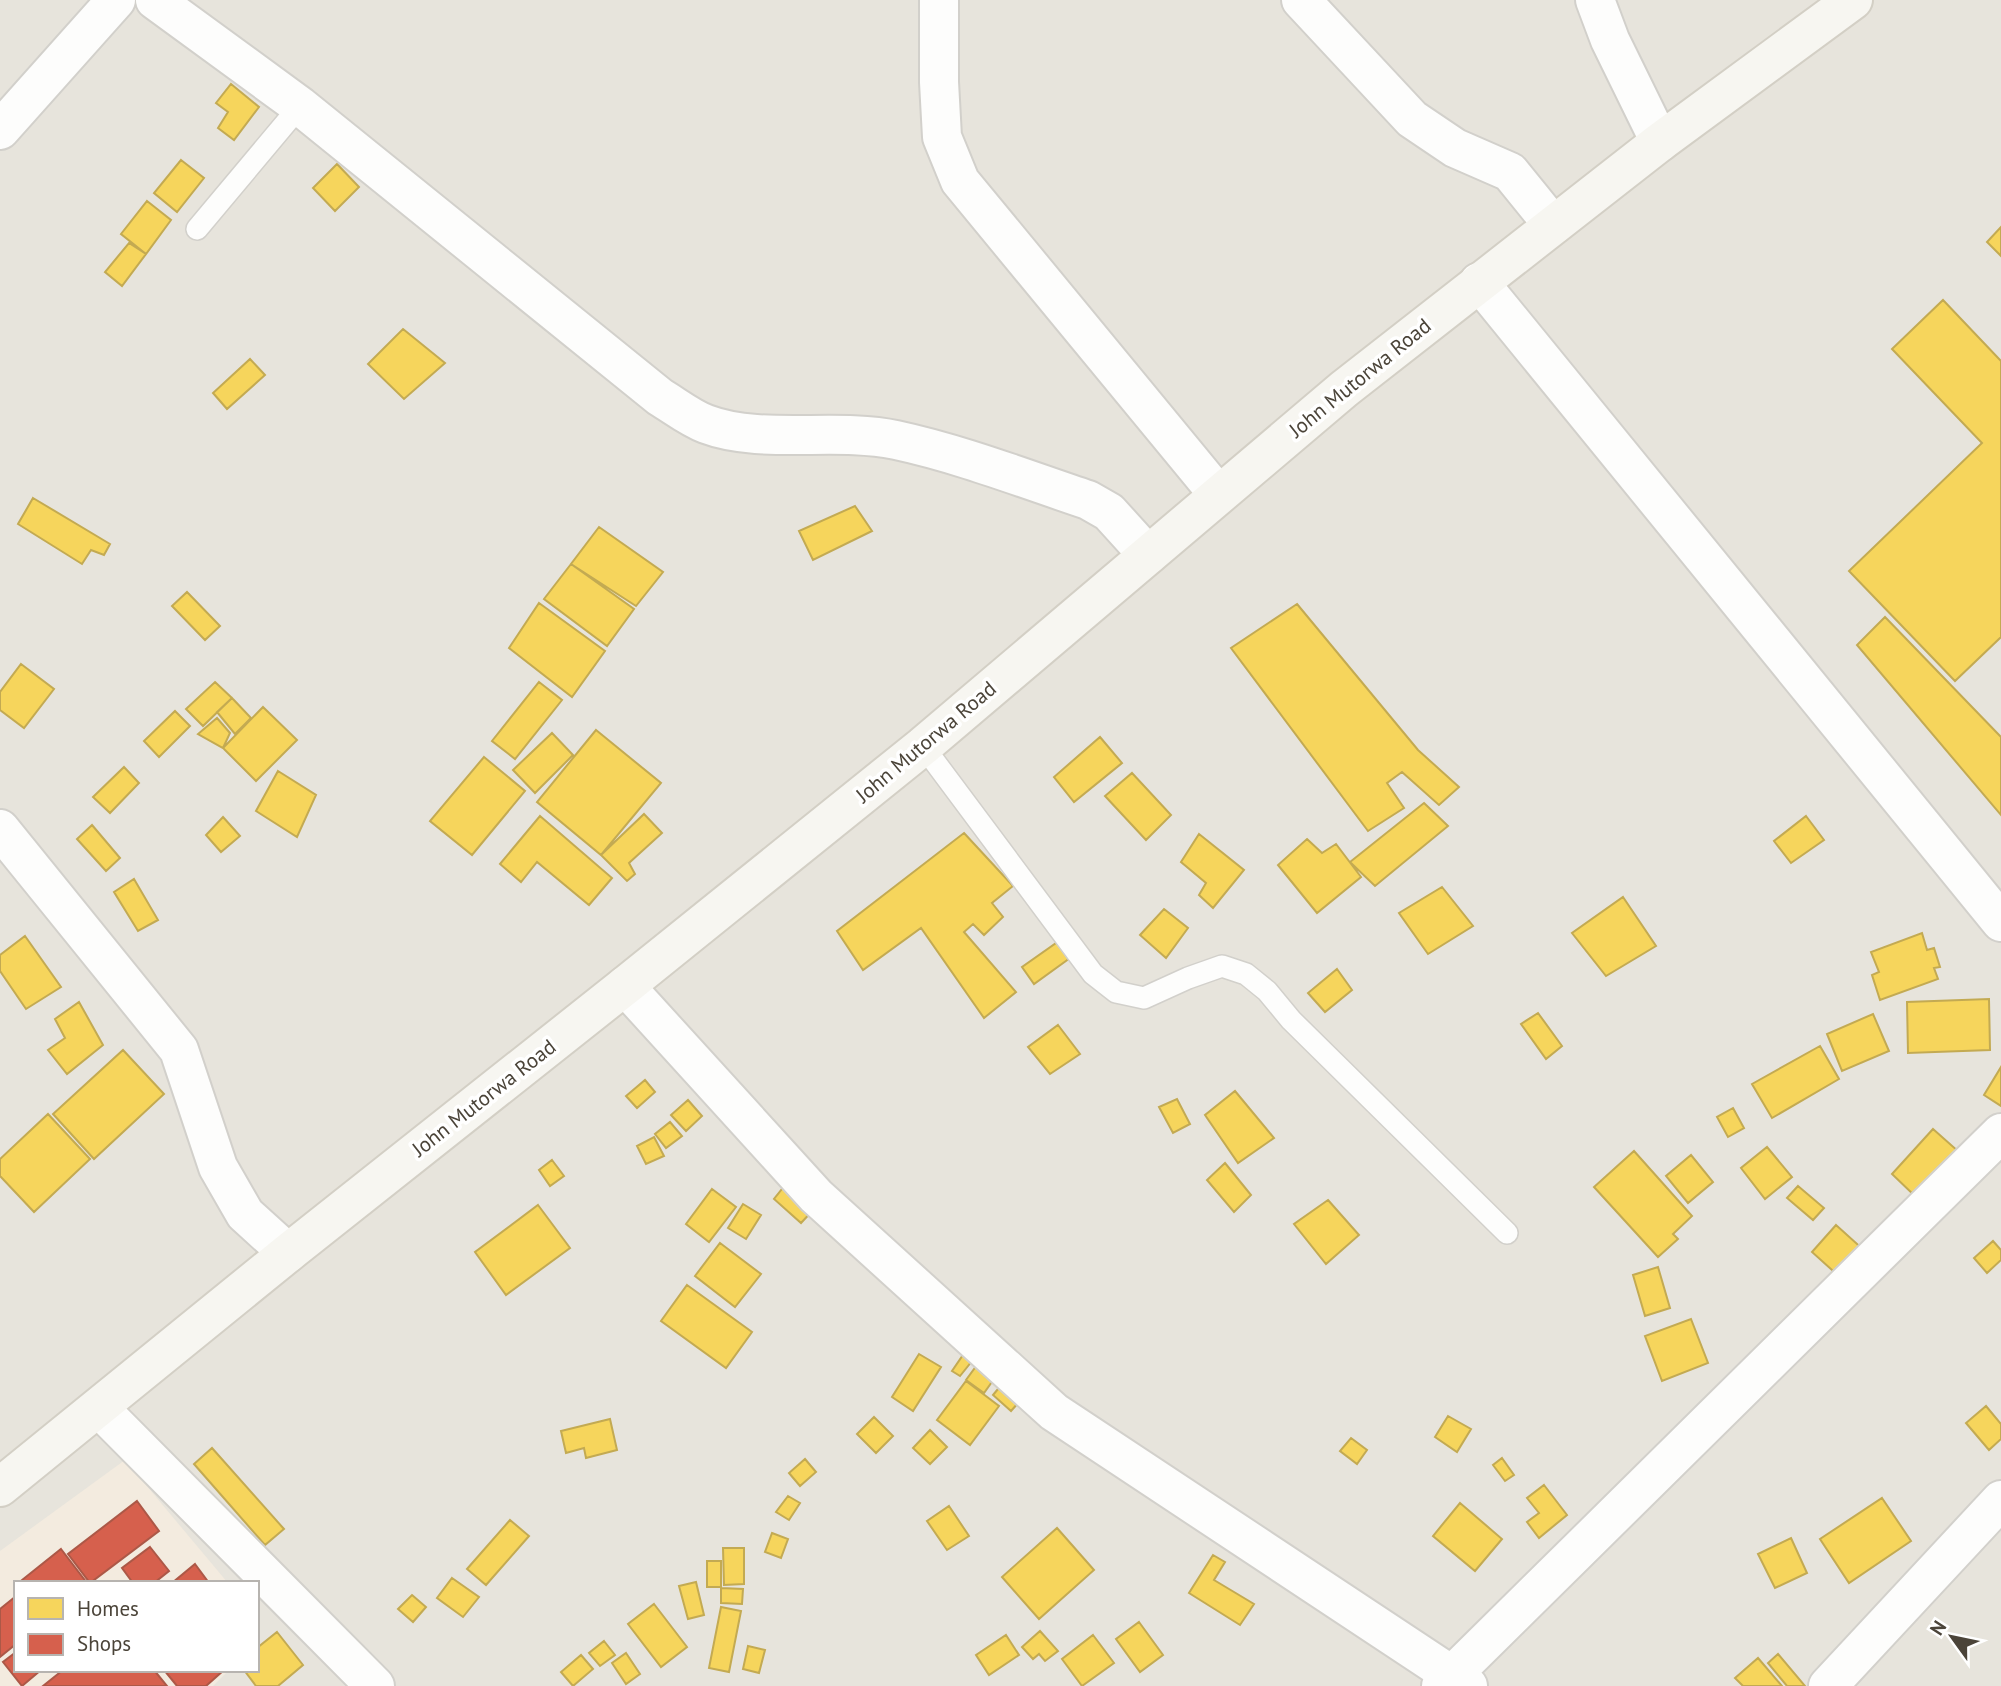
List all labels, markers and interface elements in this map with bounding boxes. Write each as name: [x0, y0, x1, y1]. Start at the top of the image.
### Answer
street label: John Mutorwa Road: [1282, 312, 1436, 444]
street label: John Mutorwa Road: [849, 675, 1001, 809]
street label: John Mutorwa Road: [406, 1033, 561, 1163]
legend: [14, 1581, 259, 1672]
text: Homes: [77, 1595, 139, 1622]
north arrow: [1917, 1602, 1987, 1672]
text: N: [1924, 1616, 1951, 1640]
text: Shops: [77, 1630, 131, 1657]

